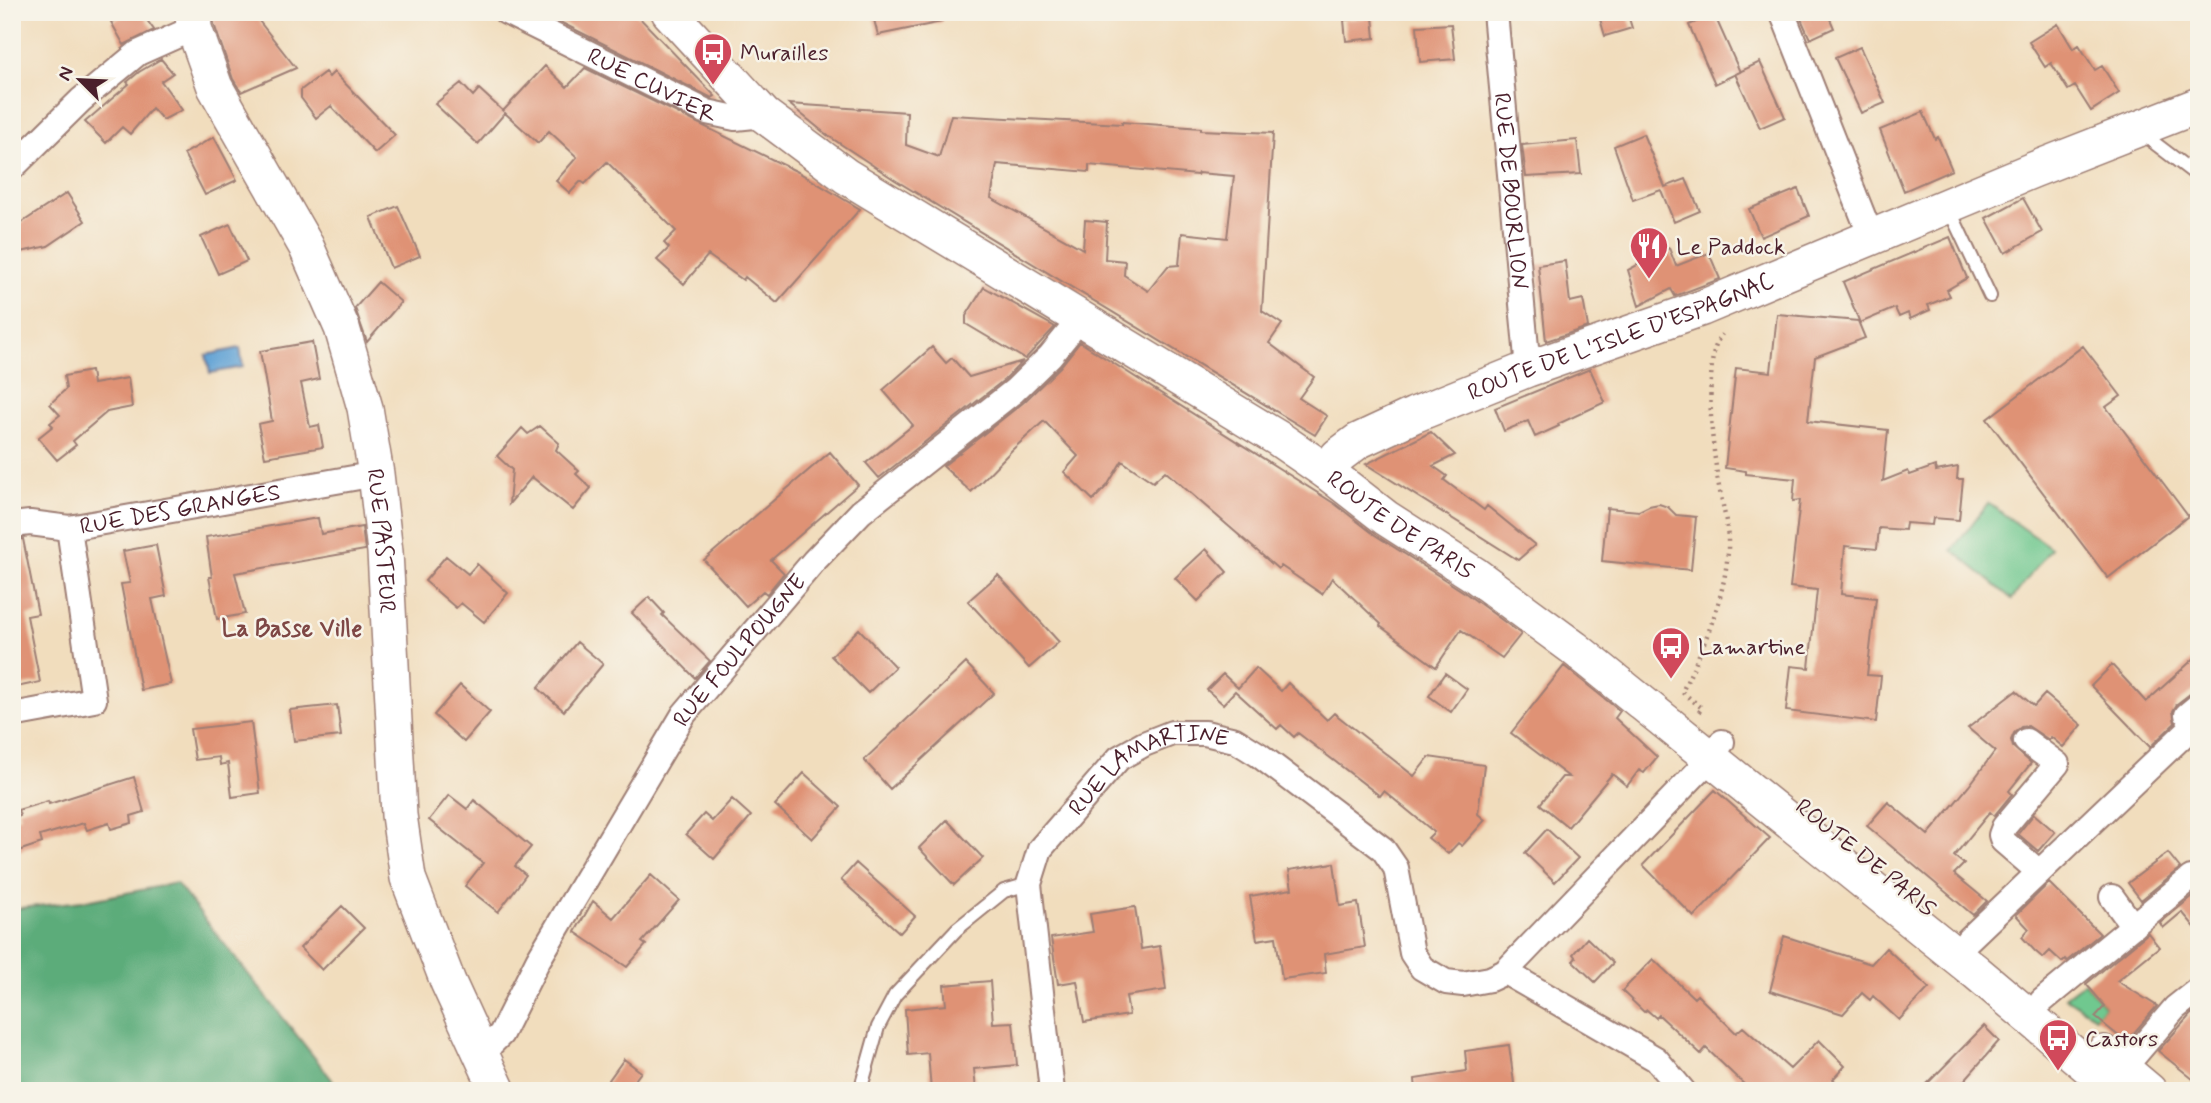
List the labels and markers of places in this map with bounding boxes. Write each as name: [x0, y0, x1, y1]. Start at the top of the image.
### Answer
bus stop icon: Murailles: [692, 31, 734, 86]
place label: Murailles: [740, 39, 829, 69]
restaurant icon: Le Paddock: [1628, 225, 1670, 280]
place label: Le Paddock: [1676, 233, 1786, 263]
bus stop icon: Lamartine: [1650, 625, 1692, 680]
place label: Lamartine: [1698, 633, 1806, 663]
bus stop icon: Castors: [2037, 1017, 2079, 1072]
place label: Castors: [2085, 1025, 2158, 1055]

